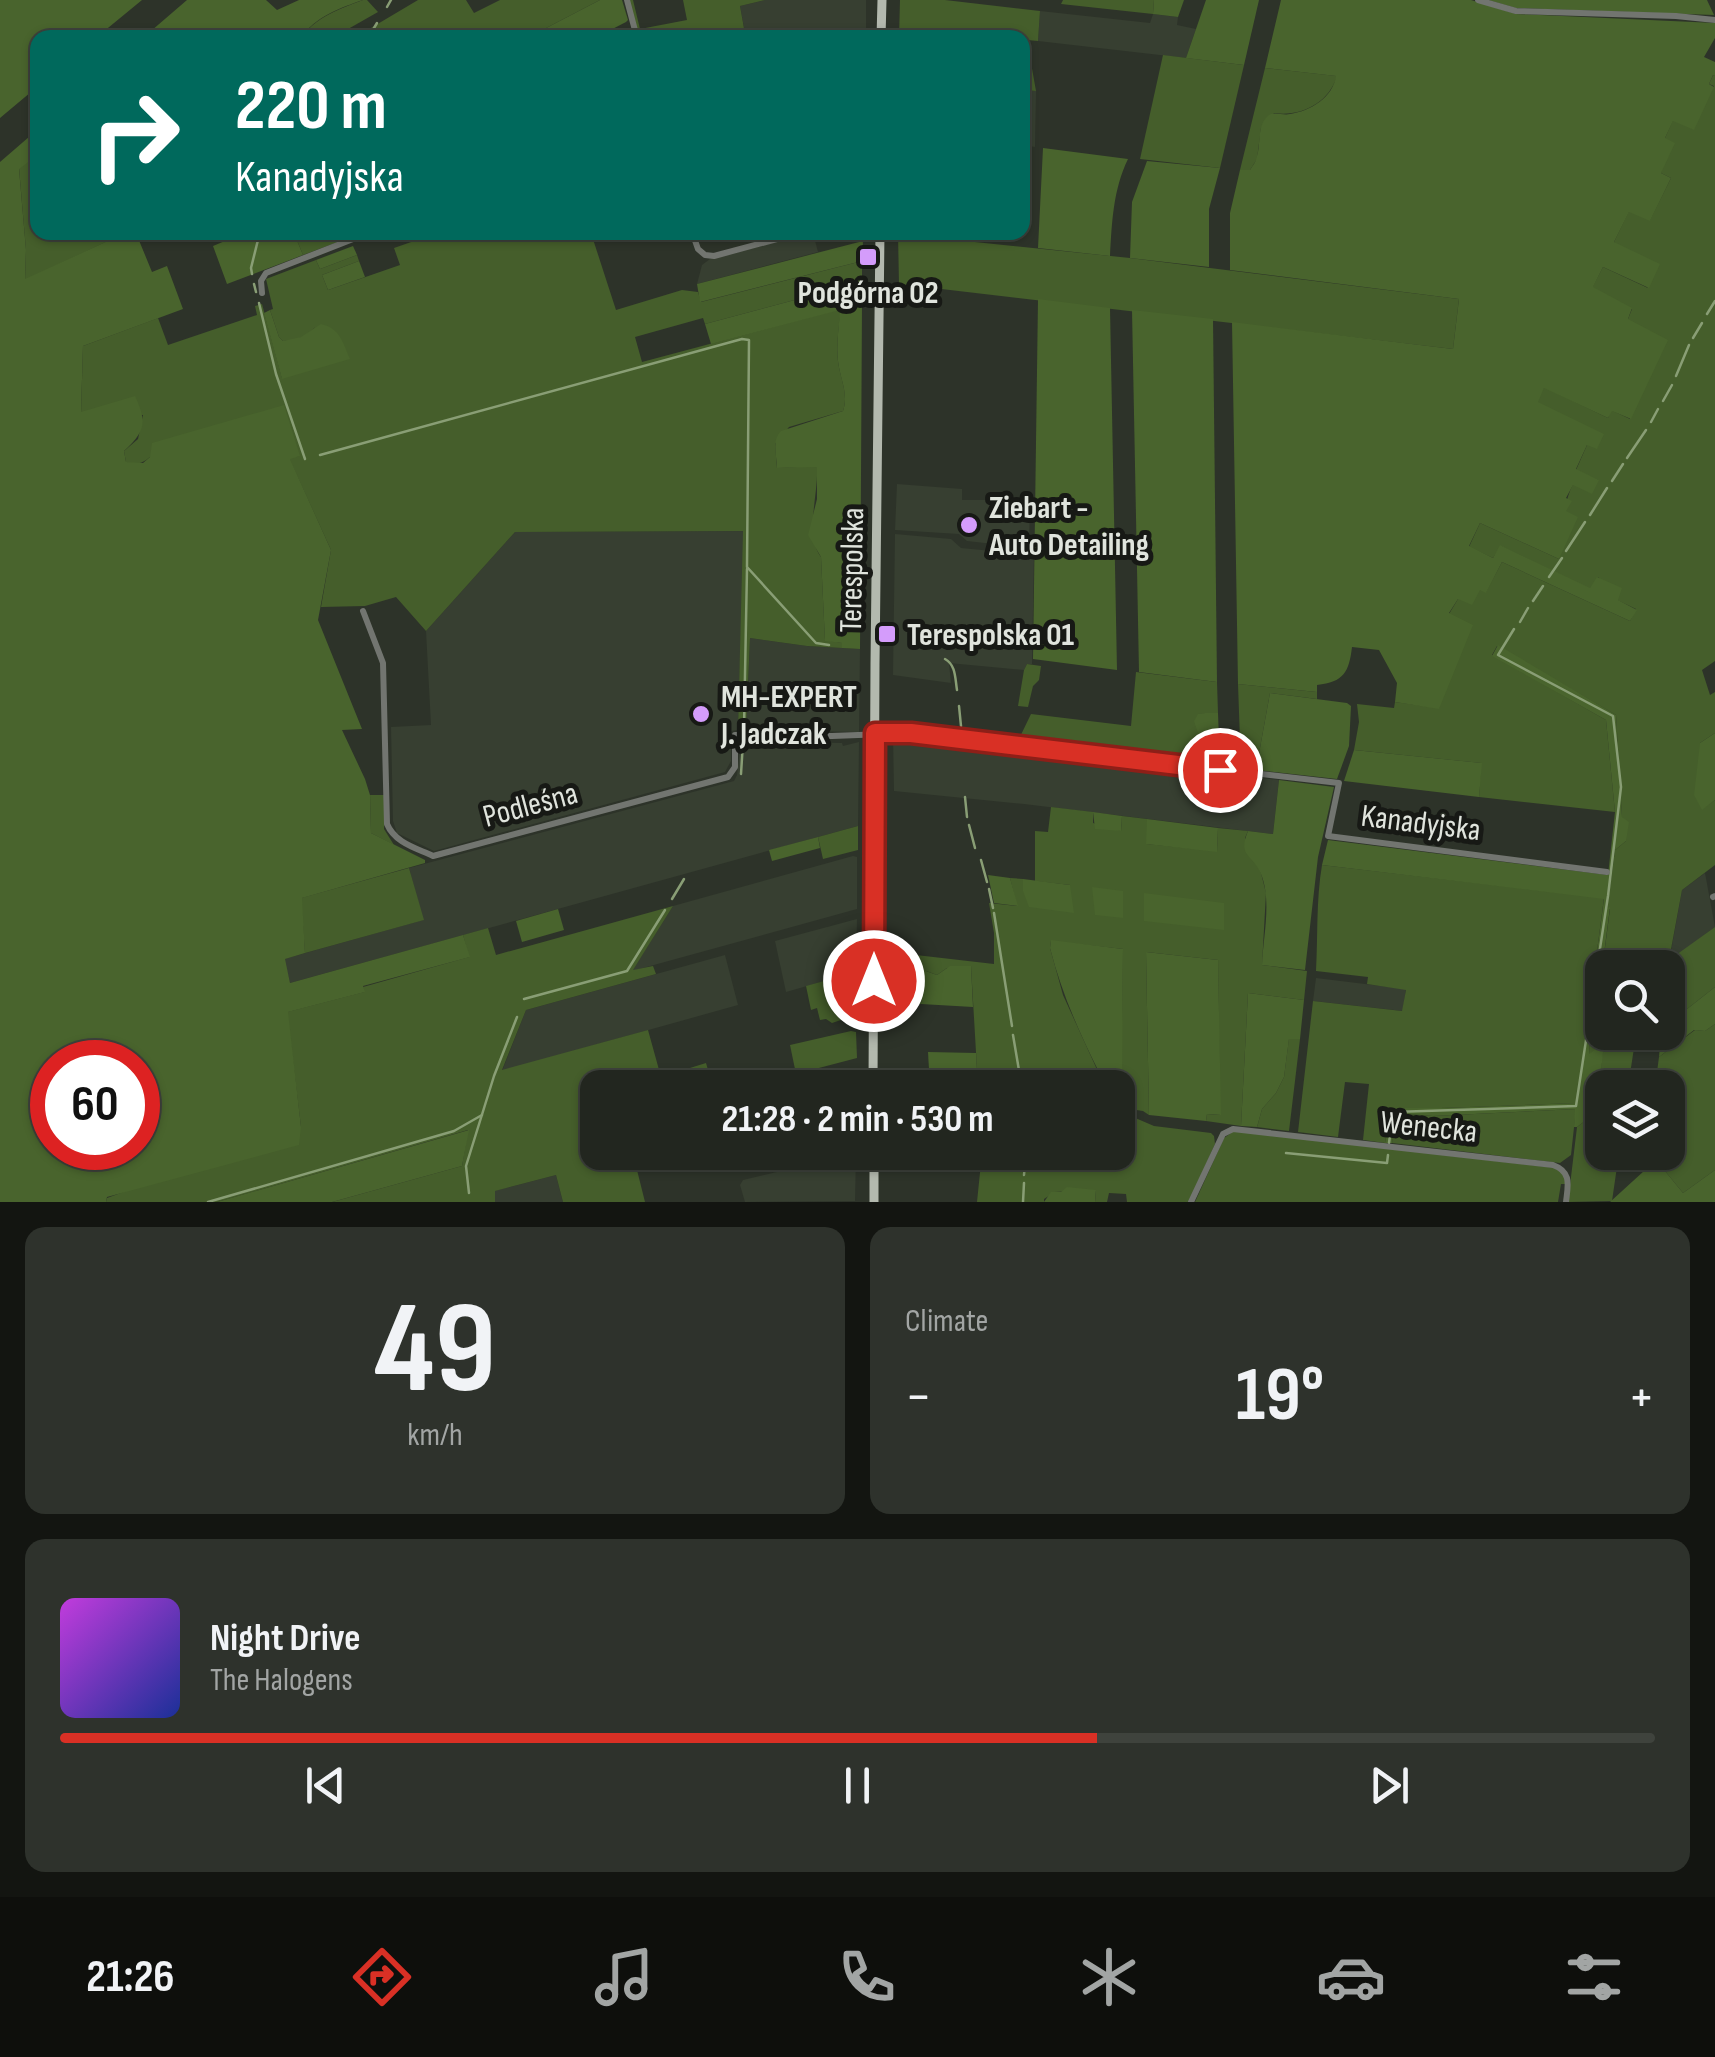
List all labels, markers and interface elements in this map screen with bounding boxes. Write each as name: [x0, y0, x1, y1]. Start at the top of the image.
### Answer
text: 220 m: [235, 65, 387, 149]
icon: right: [70, 70, 200, 200]
text: Kanadyjska: [235, 150, 404, 205]
marker: Podgórna 02: [857, 246, 879, 268]
place label: Podgórna 02: [797, 274, 939, 313]
place label: Ziebart - Auto Detailing: [988, 489, 1149, 565]
street label: Terespolska: [832, 507, 873, 633]
marker: Ziebart - Auto Detailing: [958, 514, 980, 536]
place label: Terespolska 01: [907, 616, 1074, 655]
marker: Terespolska 01: [876, 623, 898, 645]
place label: MH-EXPERT J. Jadczak: [720, 678, 857, 754]
marker: MH-EXPERT J. Jadczak: [690, 703, 712, 725]
pin: [1178, 728, 1263, 813]
icon: arrive: [1193, 743, 1248, 798]
street label: Podleśna: [479, 774, 582, 837]
street label: Kanadyjska: [1359, 797, 1483, 850]
position arrow: [822, 929, 926, 1033]
map controls: [1585, 950, 1685, 1170]
button: search: [1585, 950, 1685, 1050]
speed limit sign: 60: [30, 1040, 160, 1170]
button: layers: [1585, 1070, 1685, 1170]
text: 21:28 · 2 min · 530 m: [722, 1097, 993, 1142]
street label: Wenecka: [1379, 1103, 1479, 1152]
text: 49: [374, 1273, 496, 1429]
text: Climate: [905, 1302, 988, 1341]
text: 19°: [1236, 1351, 1324, 1442]
text: −: [905, 1364, 932, 1431]
text: +: [1628, 1364, 1655, 1431]
text: km/h: [407, 1416, 463, 1455]
text: Night Drive: [210, 1616, 361, 1661]
text: The Halogens: [210, 1661, 353, 1700]
icon: previous: [298, 1758, 353, 1813]
icon: pause: [830, 1758, 885, 1813]
icon: next: [1362, 1758, 1417, 1813]
icon: directions: [347, 1942, 417, 2012]
icon: music: [589, 1942, 659, 2012]
icon: phone: [832, 1942, 902, 2012]
icon: climate: [1074, 1942, 1144, 2012]
icon: car: [1316, 1942, 1386, 2012]
icon: filters: [1559, 1942, 1629, 2012]
text: 21:26: [86, 1950, 175, 2005]

